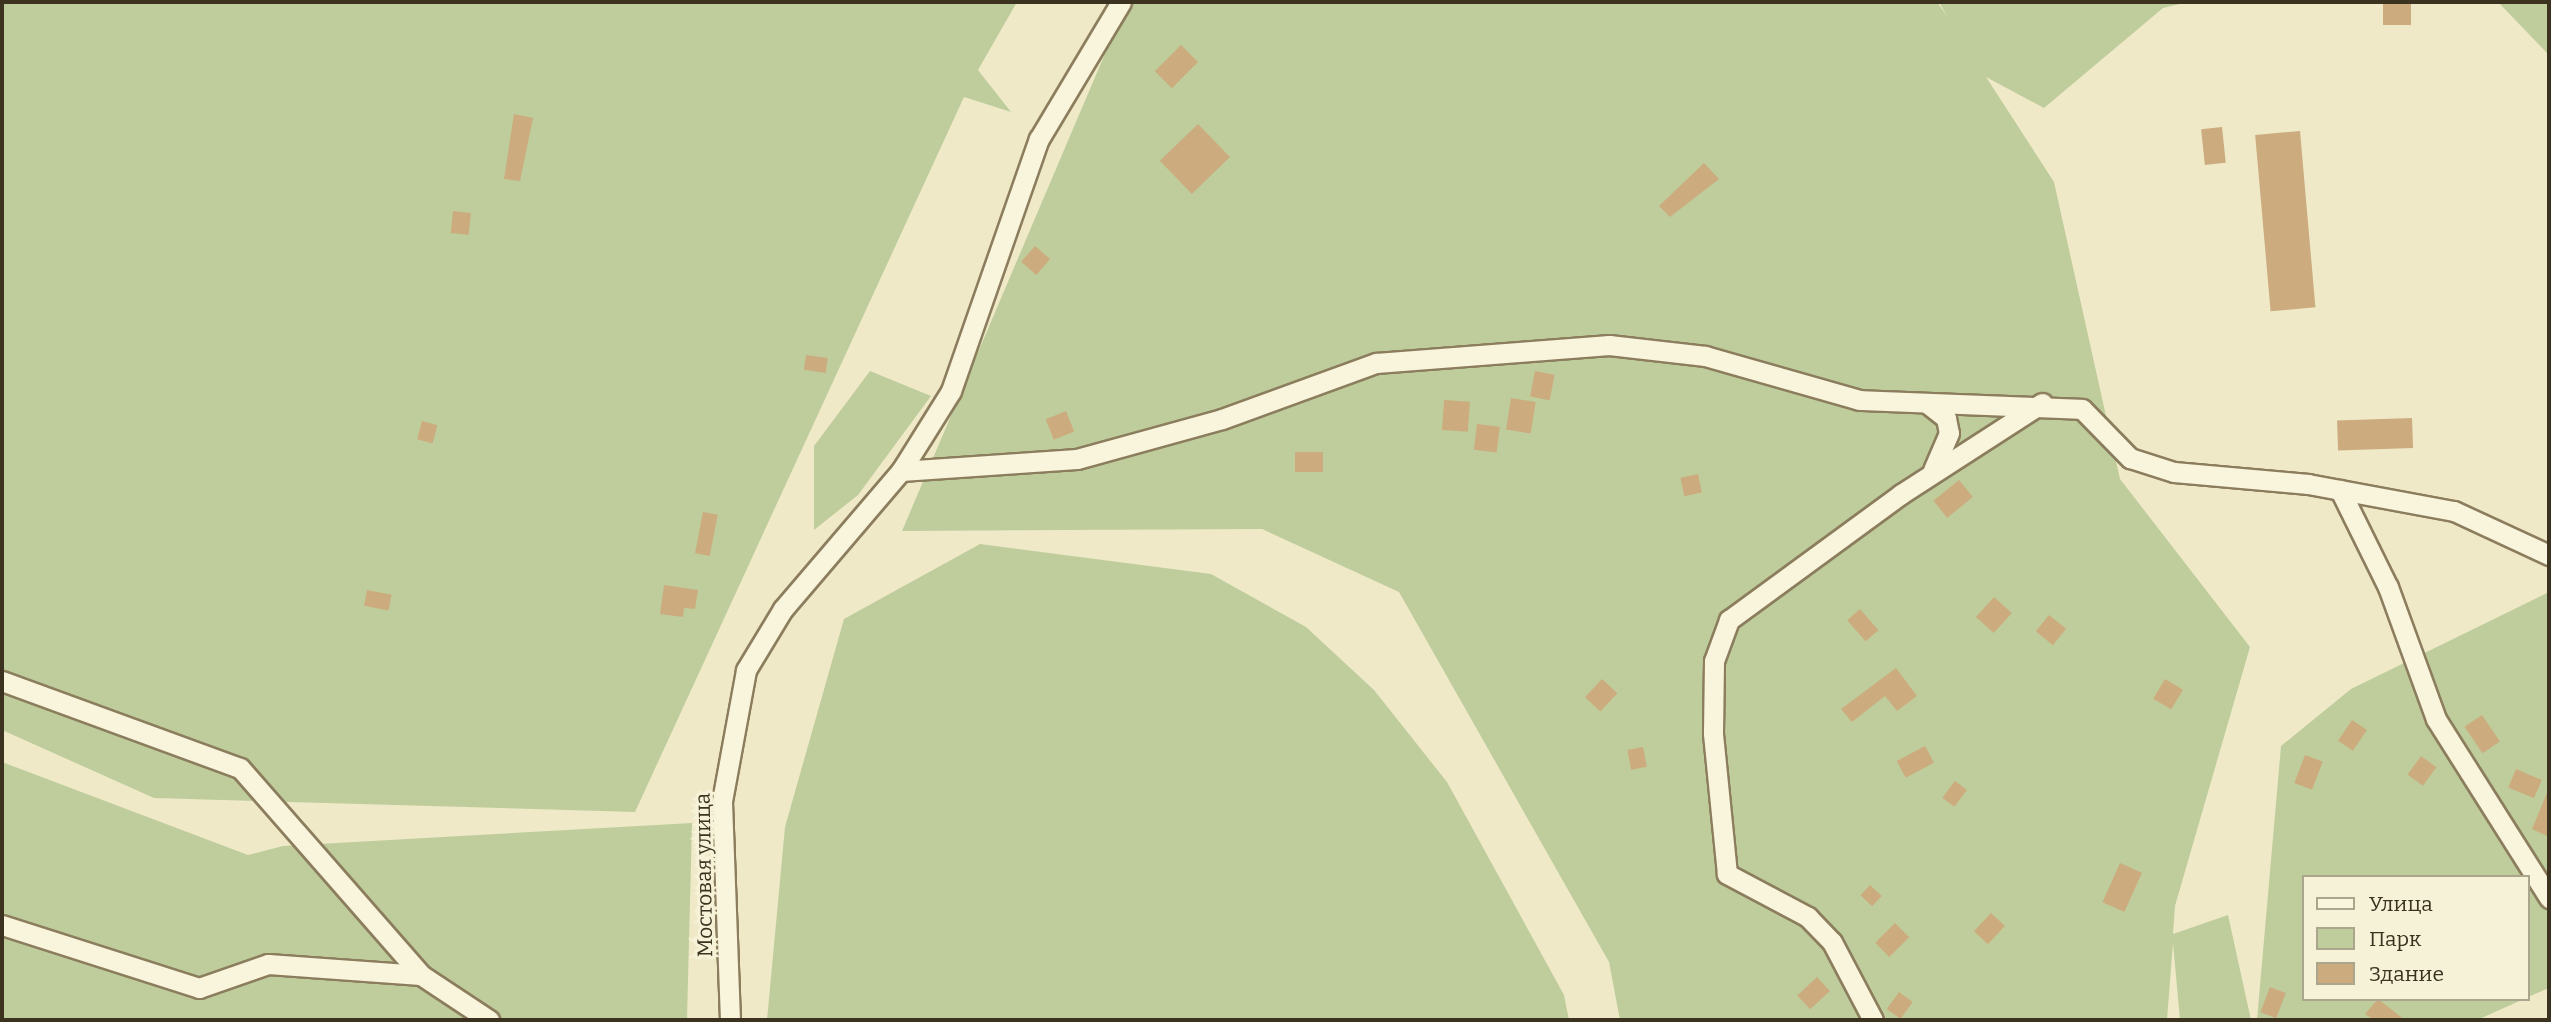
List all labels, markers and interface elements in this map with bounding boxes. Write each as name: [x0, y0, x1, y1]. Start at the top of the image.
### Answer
street label: Мостовая улица: [690, 793, 718, 957]
legend: [2302, 875, 2530, 1001]
text: Улица: [2369, 891, 2433, 917]
text: Парк: [2369, 926, 2421, 952]
text: Здание: [2369, 961, 2444, 987]

